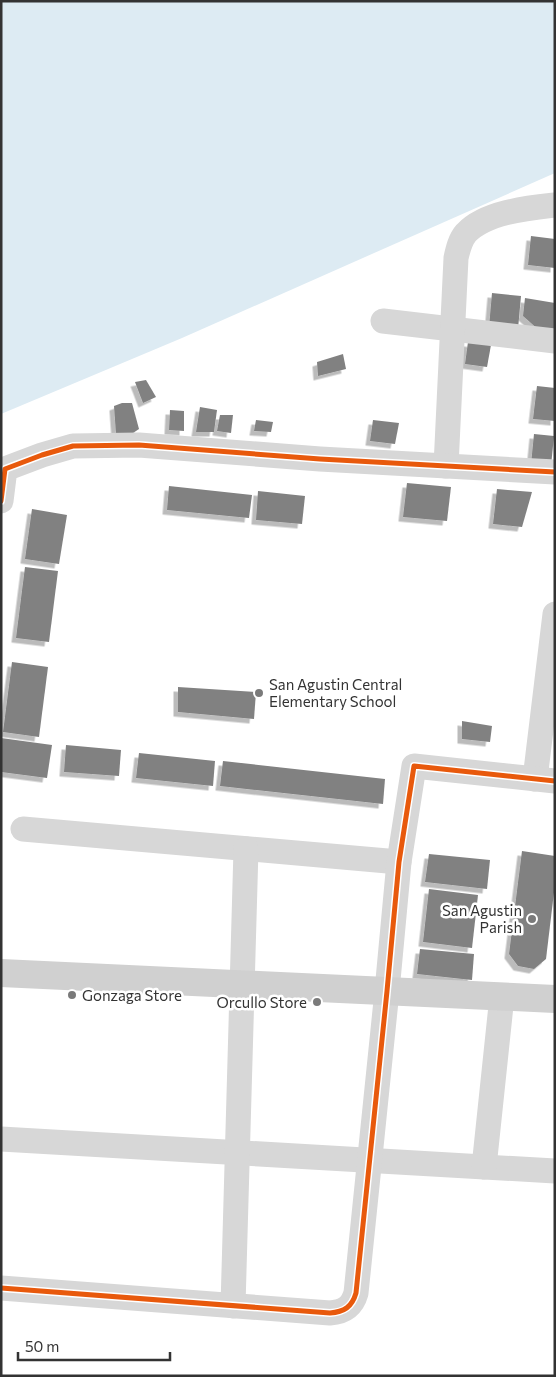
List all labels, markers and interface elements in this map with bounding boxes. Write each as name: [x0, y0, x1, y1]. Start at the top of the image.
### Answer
place label: San Agustin Central Elementary School: [269, 675, 402, 710]
marker: San Agustin Central Elementary School: [253, 687, 265, 699]
place label: San Agustin Parish: [442, 901, 522, 936]
marker: San Agustin Parish: [526, 913, 538, 925]
place label: Gonzaga Store: [82, 986, 182, 1004]
marker: Gonzaga Store: [66, 989, 78, 1001]
place label: Orcullo Store: [216, 993, 307, 1011]
marker: Orcullo Store: [311, 996, 323, 1008]
scale bar: [18, 1330, 170, 1362]
text: 50 m: [25, 1337, 59, 1355]

